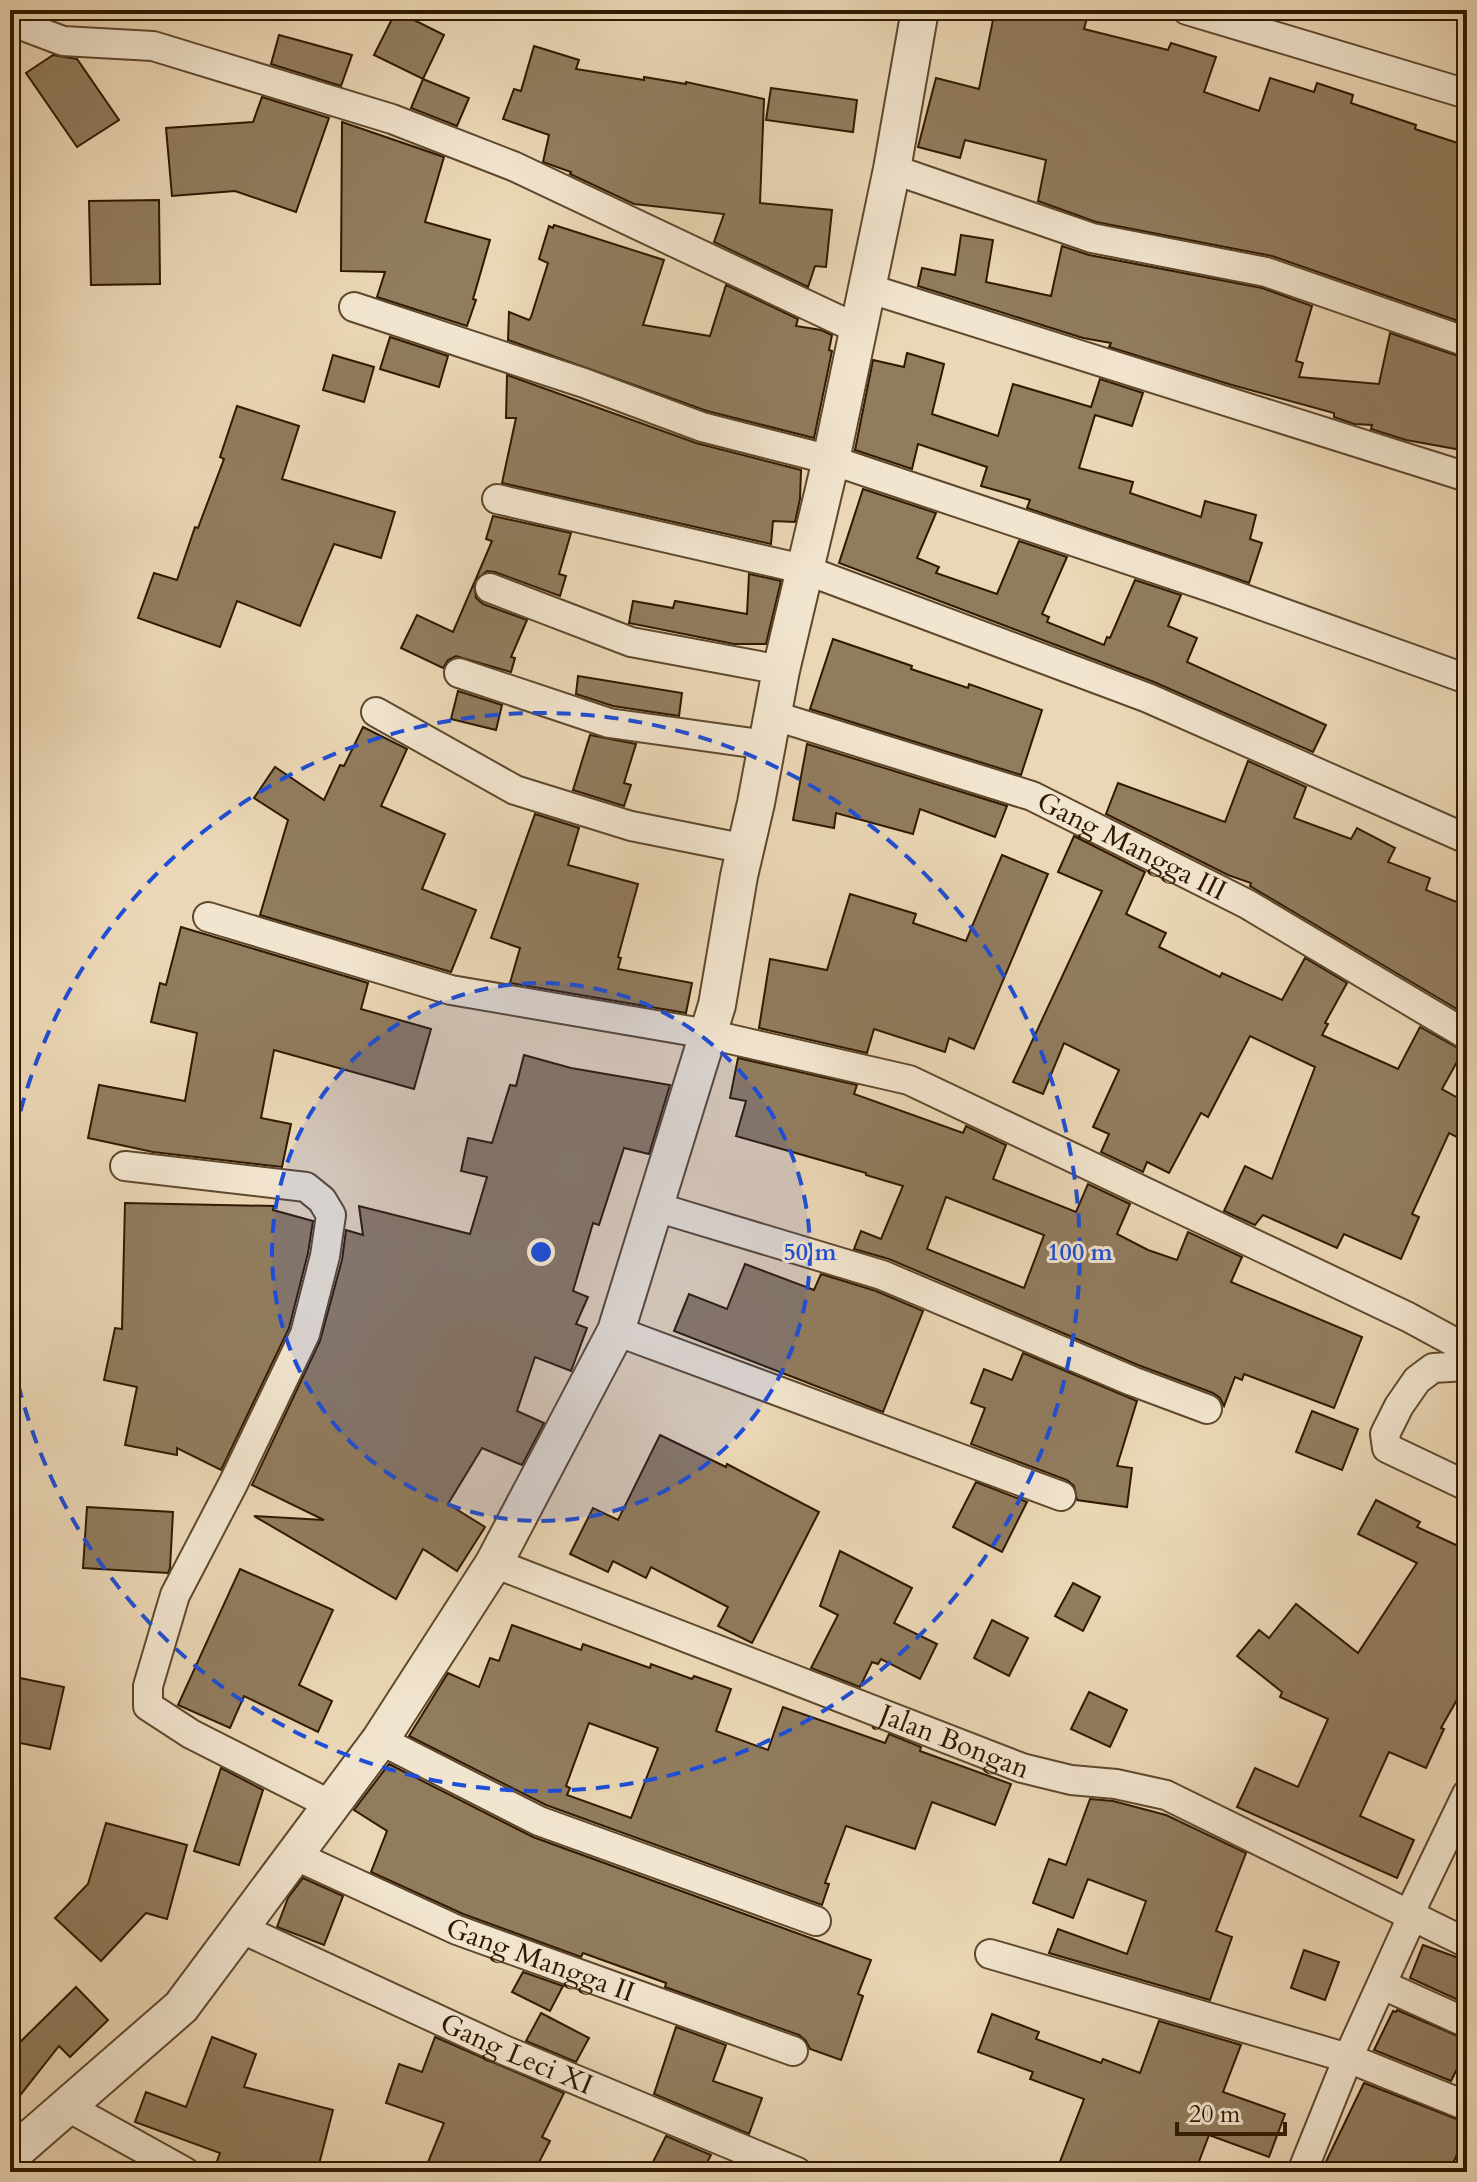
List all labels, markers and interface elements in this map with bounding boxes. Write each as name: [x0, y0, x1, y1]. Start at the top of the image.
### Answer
street label: Gang Mangga III: [1031, 783, 1233, 910]
text: 50 m: [783, 1236, 837, 1269]
text: 100 m: [1047, 1236, 1114, 1269]
centre of rings: [527, 1238, 555, 1266]
street label: Jalan Bongan: [870, 1694, 1035, 1788]
street label: Gang Mangga II: [441, 1909, 640, 2011]
street label: Gang Leci XI: [434, 2004, 599, 2104]
scale bar: [1177, 2086, 1285, 2136]
text: 20 m: [1189, 2098, 1241, 2131]

